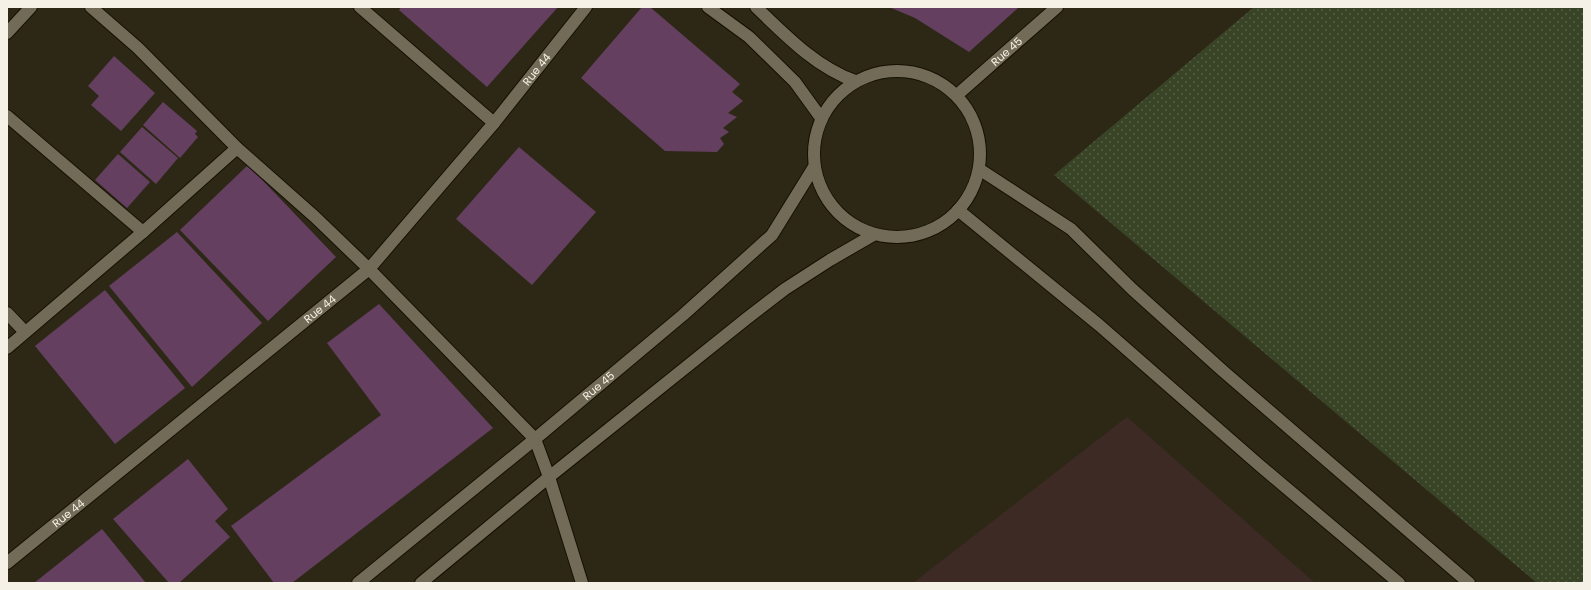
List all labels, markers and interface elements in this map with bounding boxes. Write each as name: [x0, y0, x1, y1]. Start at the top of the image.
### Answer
street label: Rue 45: [987, 33, 1026, 70]
street label: Rue 44: [519, 50, 554, 89]
street label: Rue 44: [300, 291, 339, 327]
street label: Rue 45: [579, 368, 618, 404]
street label: Rue 44: [49, 495, 88, 531]

